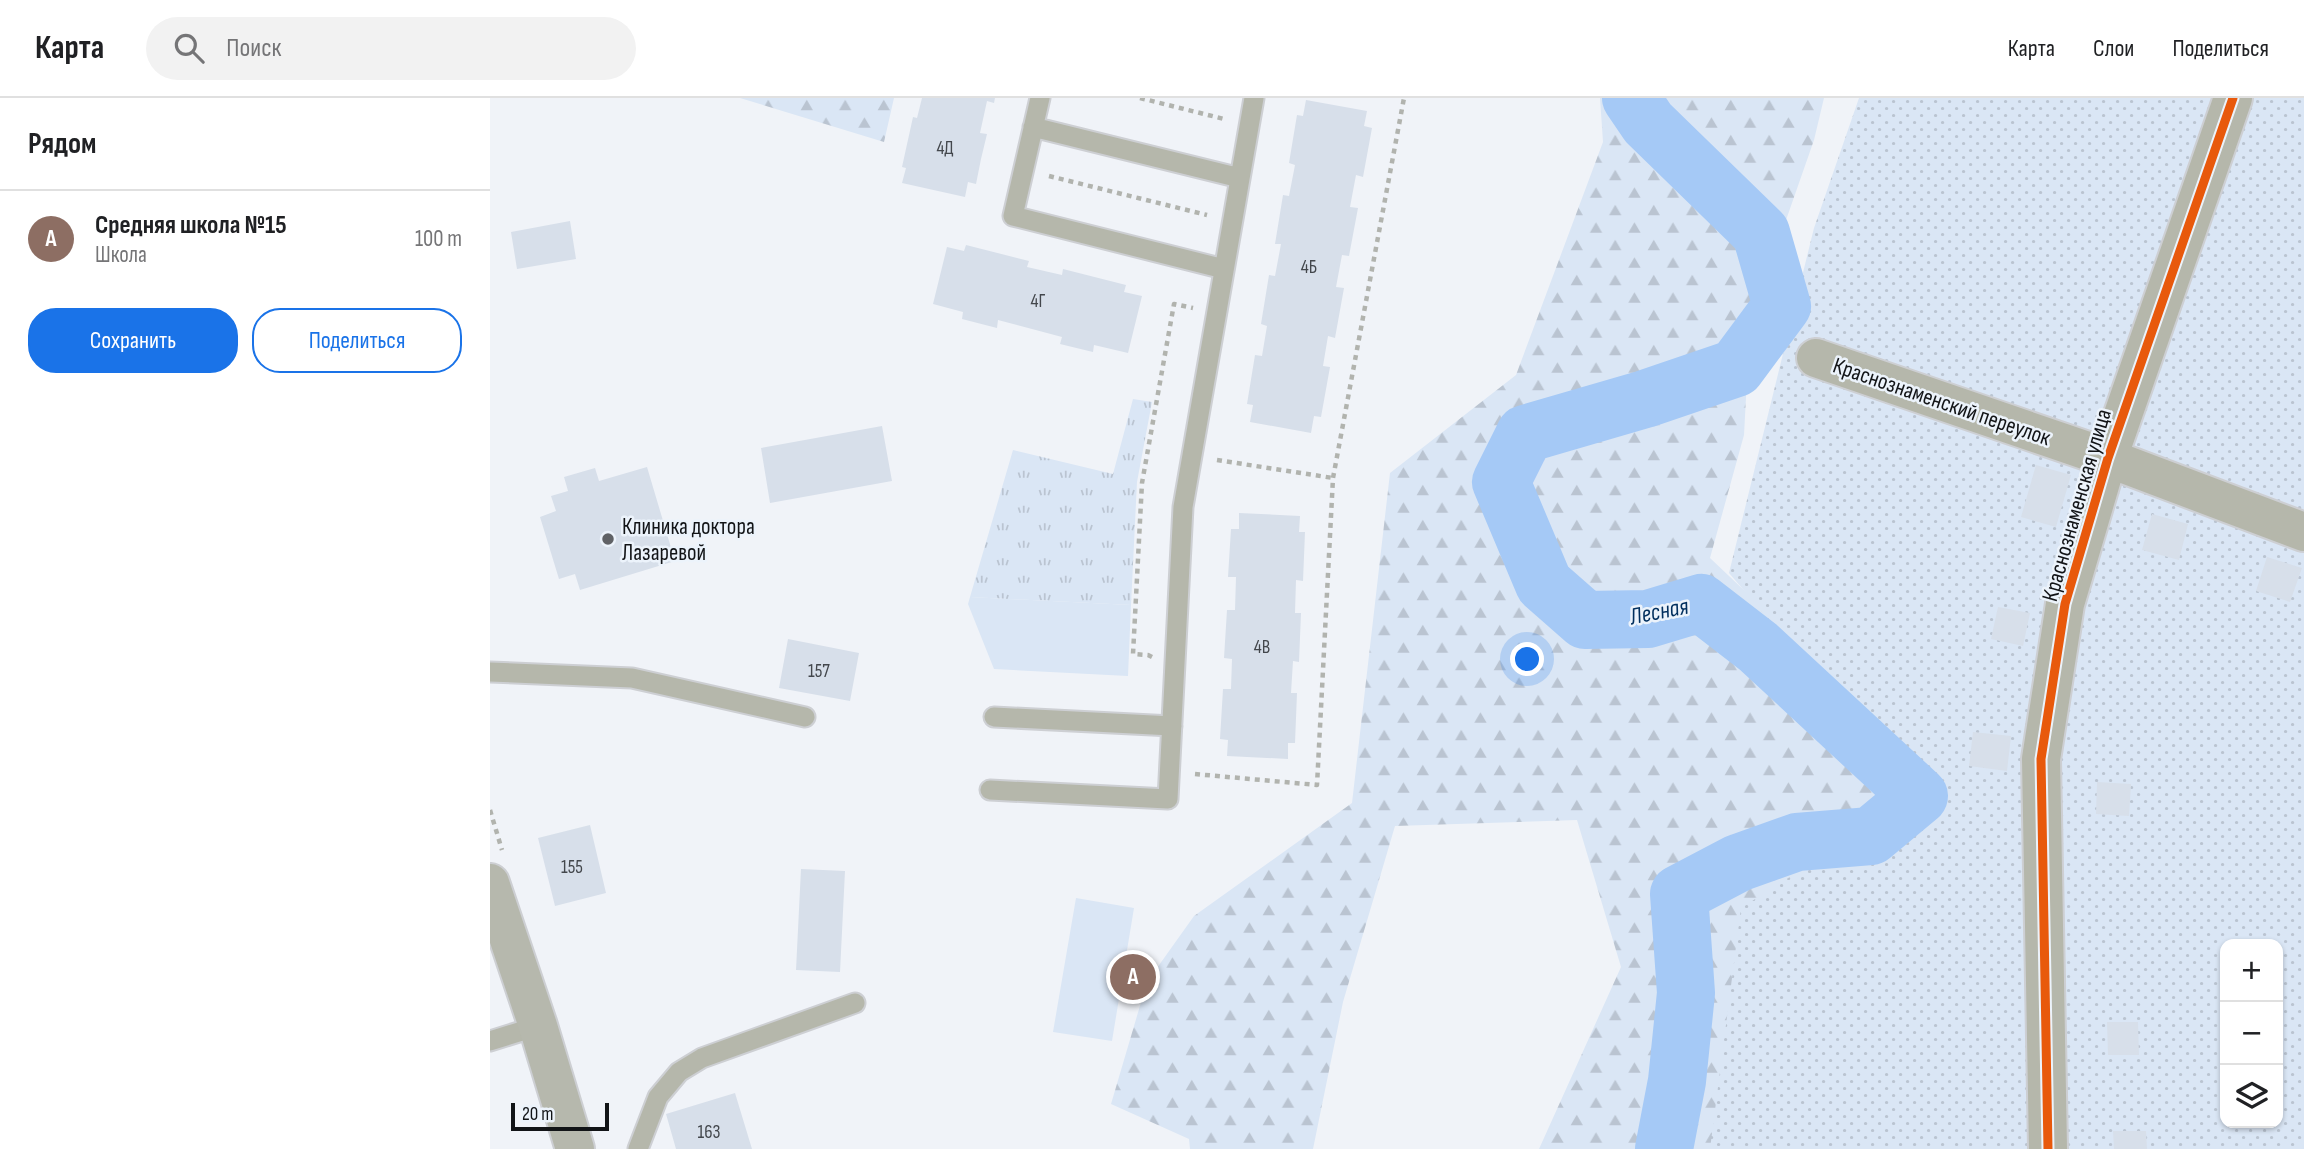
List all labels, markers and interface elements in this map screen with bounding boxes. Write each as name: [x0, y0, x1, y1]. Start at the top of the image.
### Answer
search box: [146, 17, 636, 80]
text: Карта: [35, 28, 104, 68]
icon: search: [170, 29, 208, 67]
text: Поиск: [226, 33, 281, 64]
text: Карта: [2008, 34, 2055, 63]
text: Слои: [2093, 34, 2134, 63]
text: Поделиться: [2172, 34, 2269, 63]
text: Рядом: [28, 126, 96, 162]
house number: 4Д: [936, 137, 954, 160]
text: Средняя школа №15: [95, 210, 287, 241]
text: A: [46, 225, 56, 253]
text: 100 m: [415, 225, 462, 253]
text: Школа: [95, 241, 147, 269]
house number: 4Б: [1301, 256, 1317, 279]
house number: 4Г: [1031, 290, 1046, 313]
button: Сохранить: [28, 308, 238, 373]
button: Поделиться: [252, 308, 462, 373]
street label: Краснознаменский переулок: [1829, 352, 2054, 452]
street label: Краснознаменская улица: [2036, 406, 2118, 605]
place label: Клиника доктора Лазаревой: [622, 513, 755, 567]
marker: Клиника доктора Лазаревой: [600, 531, 616, 547]
water label: Лесная: [1626, 591, 1692, 632]
house number: 4В: [1254, 636, 1270, 659]
your location: [1510, 642, 1544, 676]
house number: 157: [808, 660, 830, 683]
house number: 155: [561, 856, 583, 879]
map controls: [2220, 939, 2283, 1128]
button: +: [2220, 939, 2283, 1002]
pin: A: [1110, 951, 1156, 1003]
button: −: [2220, 1002, 2283, 1065]
button: layers: [2220, 1065, 2283, 1128]
scale bar: [511, 1100, 609, 1132]
text: 20 m: [522, 1103, 554, 1126]
house number: 163: [698, 1121, 721, 1144]

